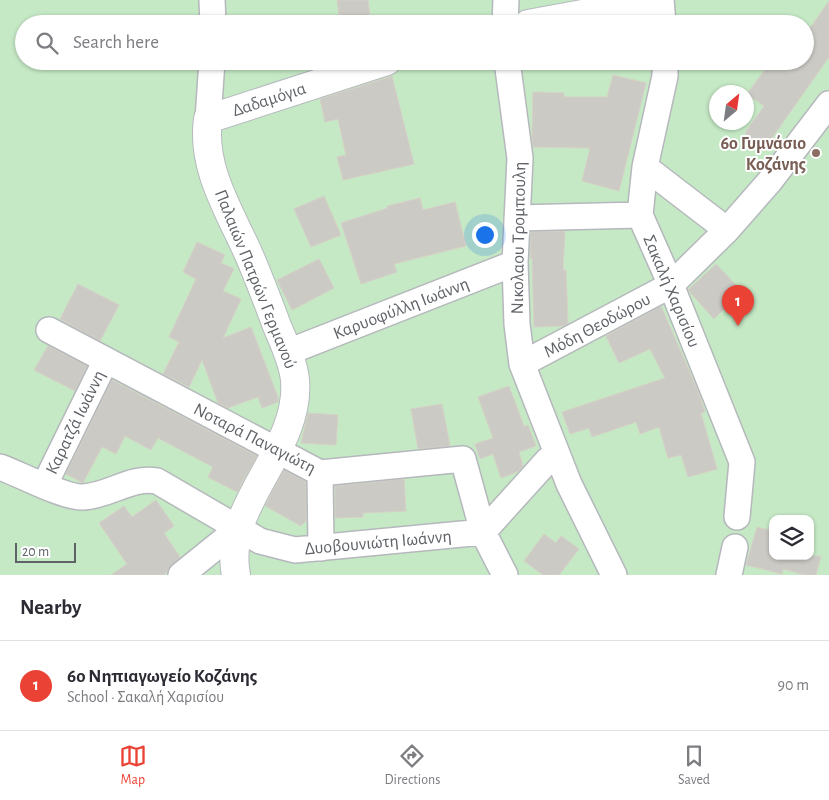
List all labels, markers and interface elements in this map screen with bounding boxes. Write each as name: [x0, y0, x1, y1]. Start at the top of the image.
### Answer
search box: [15, 15, 814, 70]
icon: search: [33, 29, 61, 57]
text: Search here: [73, 33, 159, 52]
street label: Δαδαμόγια: [230, 80, 309, 120]
north arrow: [709, 85, 754, 130]
place label: 6ο Γυμνάσιο Κοζάνης: [720, 134, 806, 174]
marker: 6ο Γυμνάσιο Κοζάνης: [810, 147, 822, 159]
street label: Νικολαου Τρομπουλη: [509, 161, 529, 315]
street label: Παλαιών Πατρών Γερμανού: [211, 187, 299, 371]
your location: [472, 222, 498, 248]
street label: Σακαλή Χαρισίου: [639, 232, 704, 350]
street label: Καρυοφύλλη Ιωάννη: [331, 275, 472, 343]
pin: 1: [722, 285, 754, 326]
street label: Μόδη Θεοδώρου: [541, 290, 654, 362]
street label: Καρατζά Ιωάννη: [43, 368, 109, 477]
street label: Νοταρά Παναγιώτη: [190, 400, 319, 477]
map controls: [769, 515, 814, 560]
button: layers: [769, 515, 814, 560]
street label: Δυοβουνιώτη Ιωάννη: [304, 528, 452, 558]
scale bar: [15, 540, 76, 563]
text: 20 m: [22, 545, 49, 559]
text: Nearby: [20, 597, 81, 618]
text: 6ο Νηπιαγωγείο Κοζάνης: [67, 667, 257, 686]
text: 1: [33, 677, 39, 693]
text: 90 m: [778, 677, 809, 693]
text: School · Σακαλή Χαρισίου: [67, 689, 224, 705]
tab: Map: [119, 742, 147, 789]
tab: Directions: [385, 742, 440, 789]
tab: Saved: [678, 742, 710, 789]

